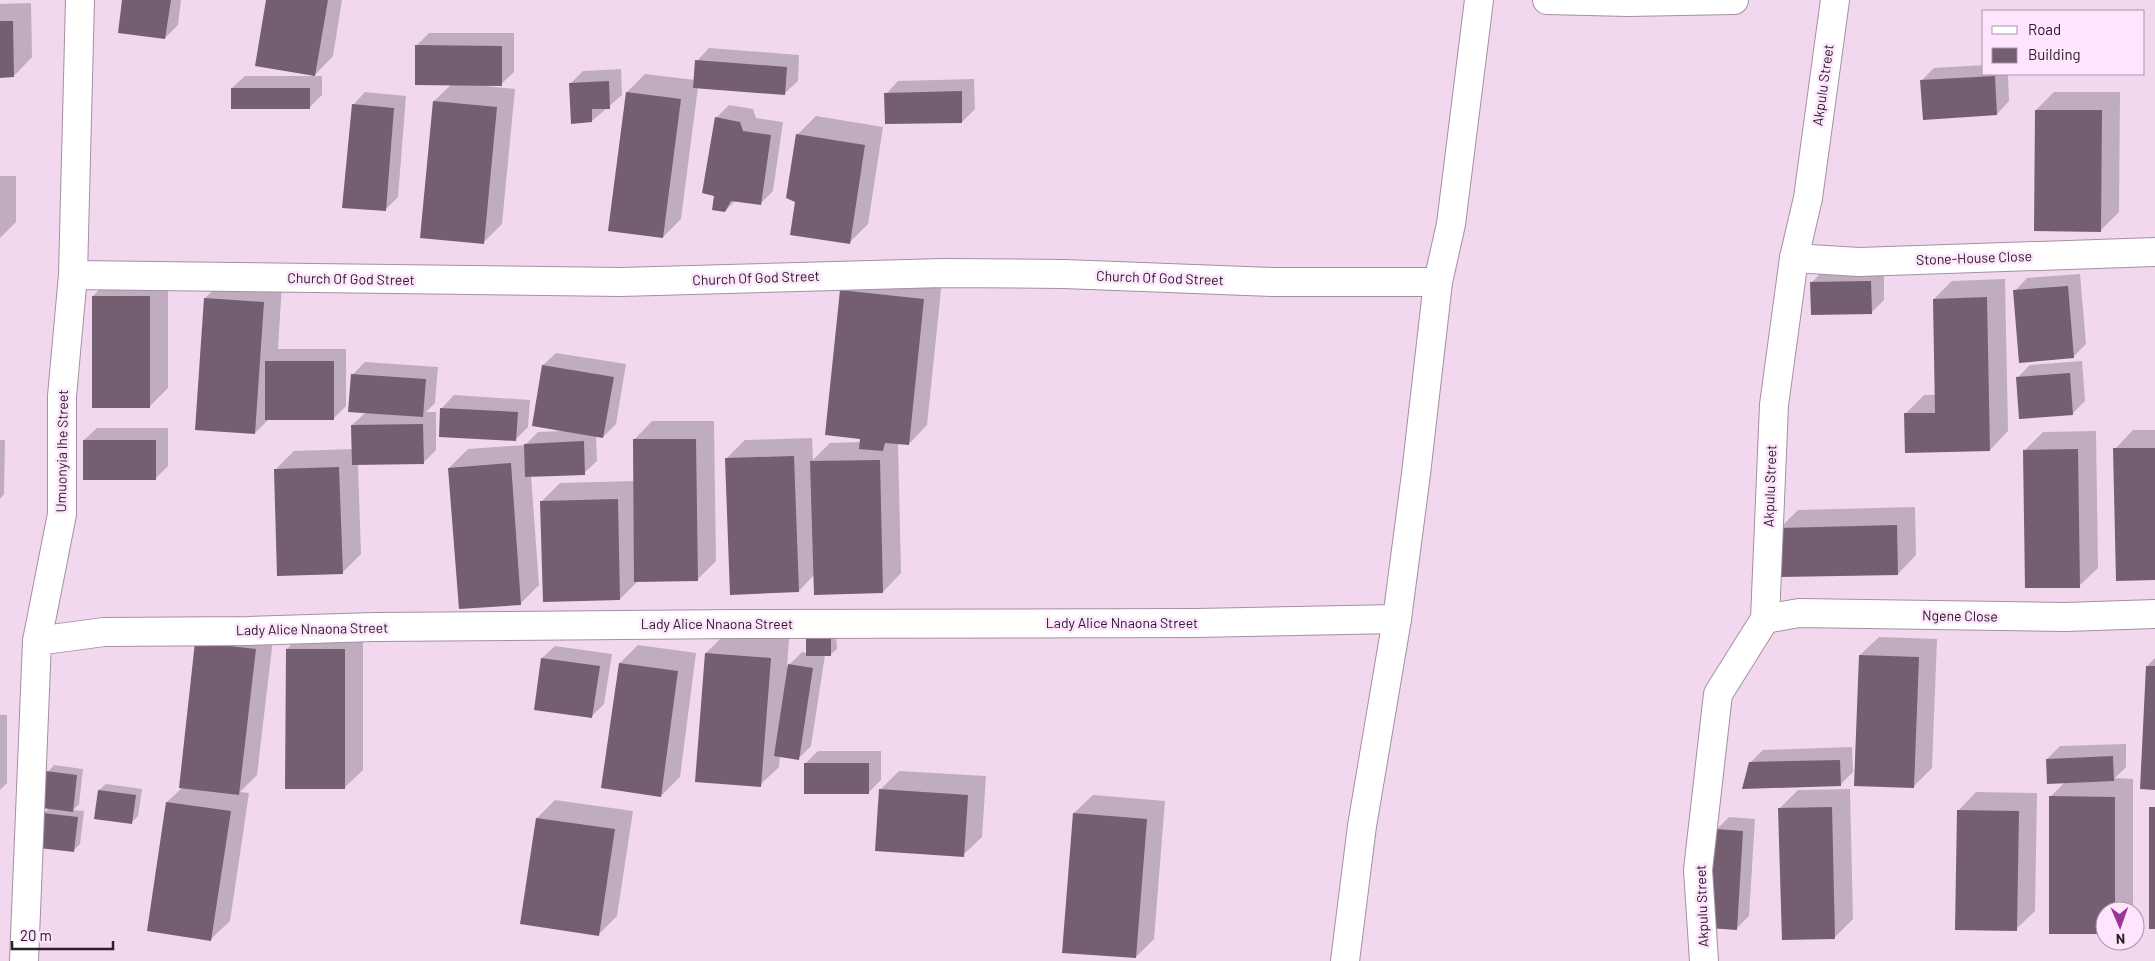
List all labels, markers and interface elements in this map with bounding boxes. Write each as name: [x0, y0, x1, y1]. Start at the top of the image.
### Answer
legend: [1982, 10, 2145, 75]
text: Road: [2028, 20, 2061, 38]
street label: Akpulu Street: [1808, 43, 1837, 127]
text: Building: [2028, 45, 2081, 63]
street label: Stone-House Close: [1916, 247, 2032, 268]
street label: Church Of God Street: [692, 267, 820, 288]
street label: Church Of God Street: [1096, 267, 1224, 288]
street label: Church Of God Street: [287, 269, 415, 288]
street label: Umuonyia Ihe Street: [52, 389, 71, 513]
street label: Akpulu Street: [1760, 444, 1779, 528]
street label: Ngene Close: [1922, 606, 1998, 625]
street label: Lady Alice Nnaona Street: [1046, 614, 1198, 631]
street label: Lady Alice Nnaona Street: [641, 615, 793, 632]
street label: Lady Alice Nnaona Street: [236, 619, 388, 638]
street label: Akpulu Street: [1692, 864, 1711, 948]
north arrow: [2095, 901, 2145, 951]
scale bar: [12, 918, 114, 950]
text: 20 m: [20, 926, 52, 944]
text: N: [2116, 931, 2125, 948]

